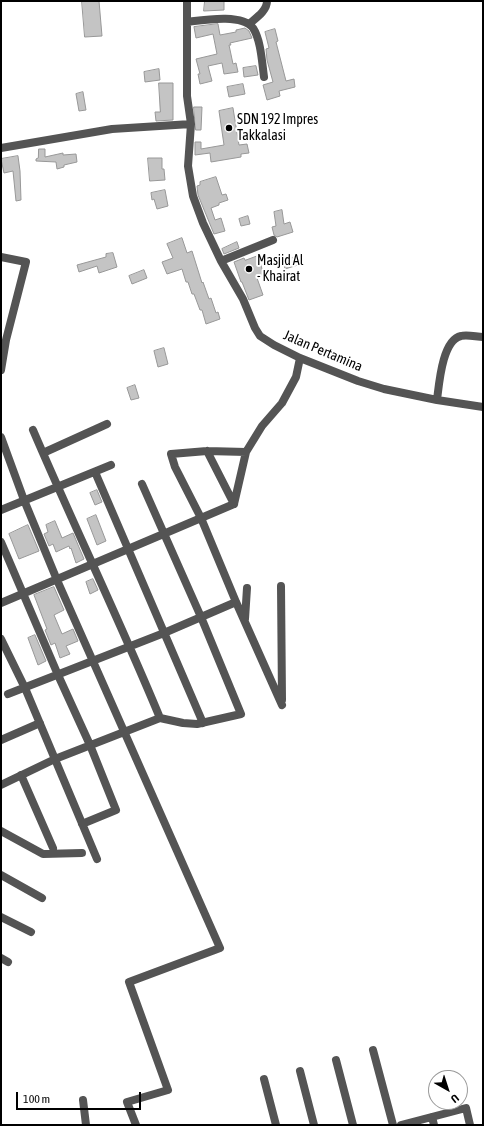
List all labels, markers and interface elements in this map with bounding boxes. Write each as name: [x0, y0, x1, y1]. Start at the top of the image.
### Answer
place label: SDN 192 Impres Takkalasi: [237, 112, 318, 144]
marker: SDN 192 Impres Takkalasi: [224, 123, 234, 133]
place label: Masjid Al - Khairat: [257, 253, 303, 286]
marker: Masjid Al - Khairat: [244, 264, 254, 274]
street label: Jalan Pertamina: [281, 327, 365, 375]
north arrow: [428, 1070, 468, 1110]
scale bar: [18, 1084, 143, 1110]
text: 100 m: [23, 1092, 50, 1106]
text: U: [449, 1092, 461, 1105]

